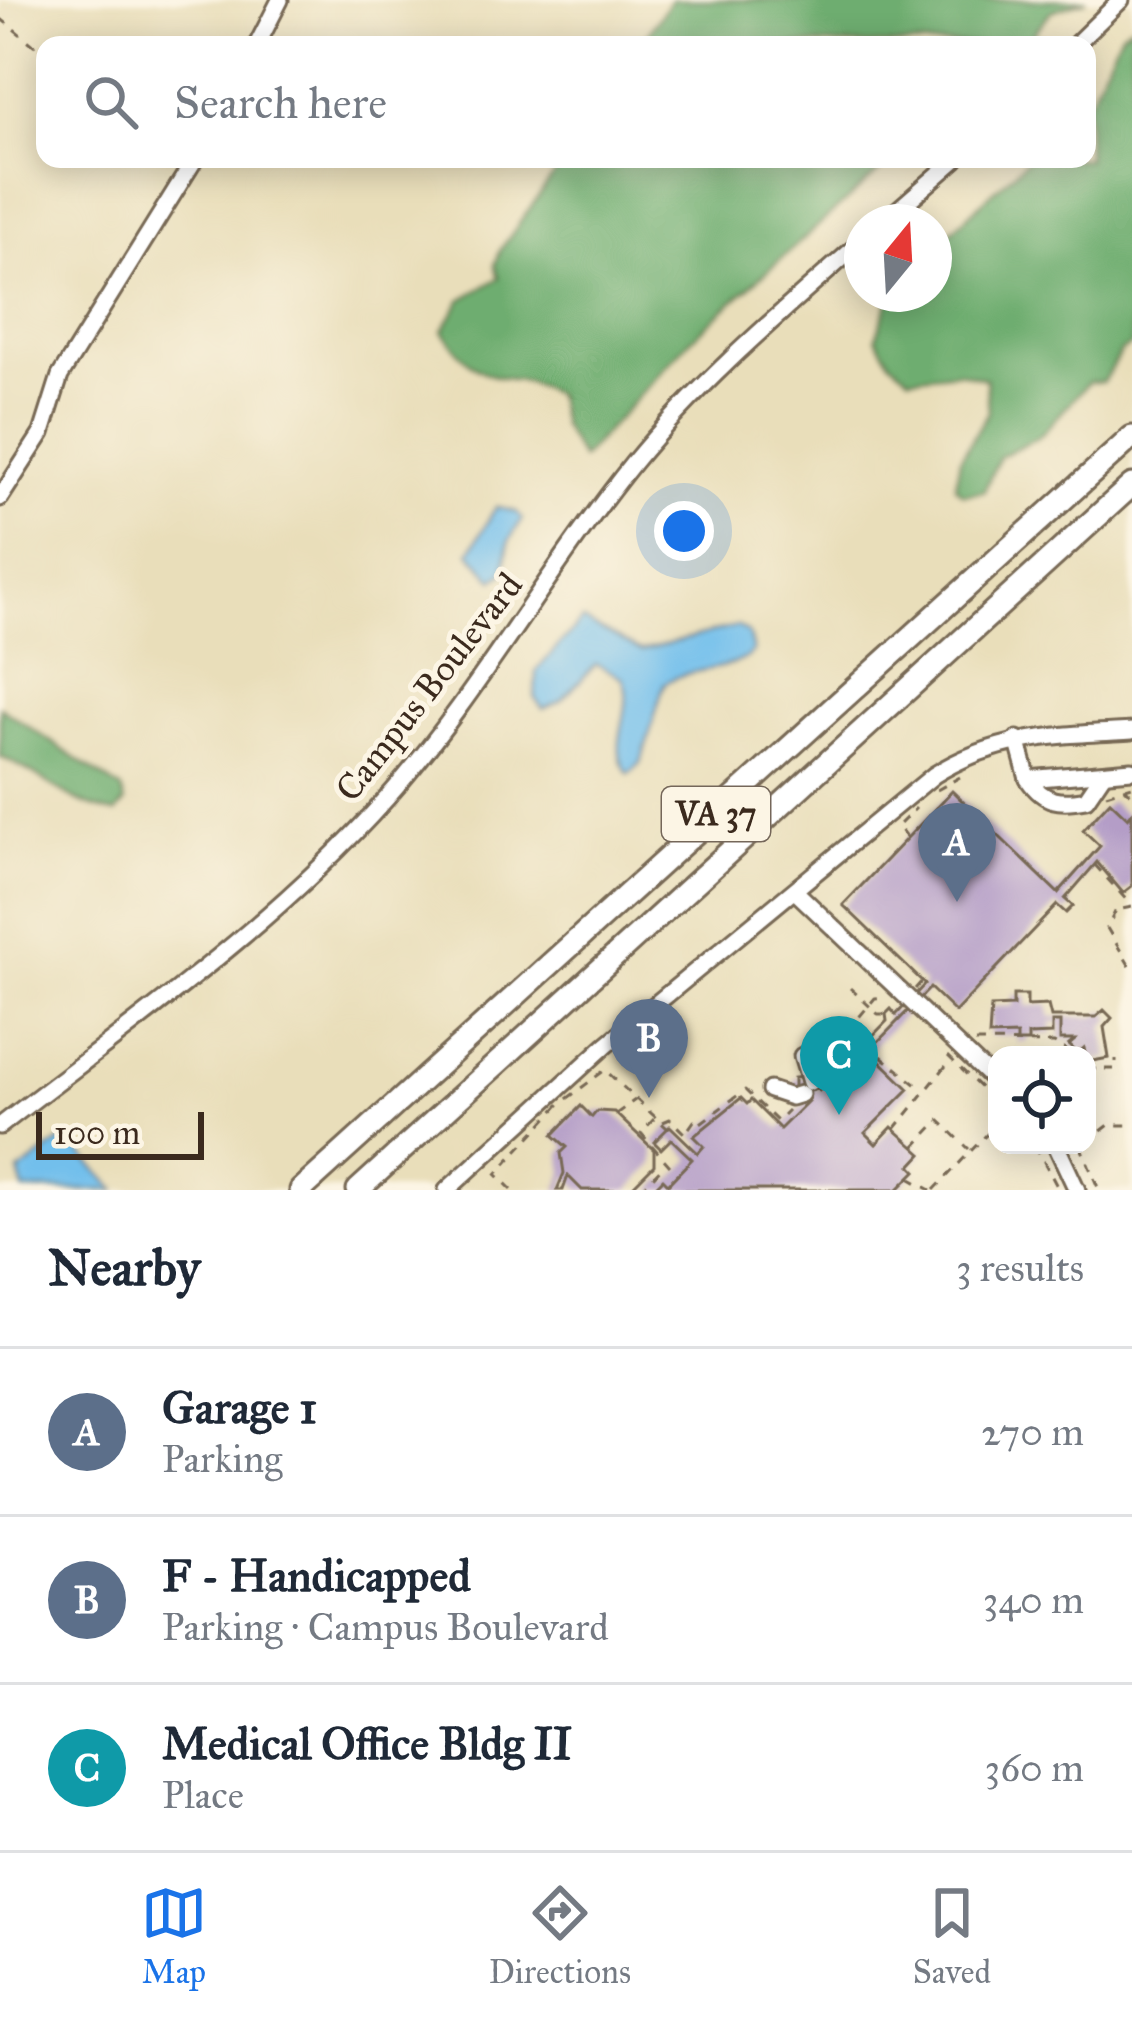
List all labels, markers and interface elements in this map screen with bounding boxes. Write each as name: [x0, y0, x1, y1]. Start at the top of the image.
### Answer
search box: [36, 36, 1096, 168]
icon: search: [78, 69, 144, 135]
text: Search here: [174, 75, 387, 130]
north arrow: [844, 204, 952, 312]
your location: [654, 501, 714, 561]
street label: Campus Boulevard: [326, 564, 532, 810]
road number: VA 37: [662, 787, 770, 841]
pin: A: [918, 803, 996, 902]
pin: B: [610, 999, 688, 1098]
pin: C: [800, 1016, 878, 1115]
map controls: [988, 1046, 1096, 1154]
button: locate: [988, 1046, 1096, 1154]
scale bar: [36, 1106, 204, 1159]
text: 100 m: [54, 1113, 140, 1153]
text: Nearby: [48, 1237, 200, 1299]
text: 3 results: [956, 1244, 1084, 1292]
text: Garage 1: [162, 1380, 317, 1435]
text: A: [74, 1408, 100, 1456]
text: 270 m: [981, 1408, 1084, 1456]
text: Parking: [162, 1435, 283, 1483]
text: F - Handicapped: [162, 1548, 471, 1603]
text: B: [74, 1576, 100, 1624]
text: 340 m: [983, 1576, 1084, 1624]
text: Parking · Campus Boulevard: [162, 1603, 609, 1651]
text: Medical Office Bldg II: [162, 1716, 572, 1771]
text: C: [74, 1744, 100, 1792]
text: 360 m: [985, 1744, 1084, 1792]
text: Place: [162, 1771, 244, 1819]
tab: Map: [141, 1880, 207, 1992]
tab: Directions: [489, 1880, 631, 1992]
tab: Saved: [913, 1880, 991, 1992]

